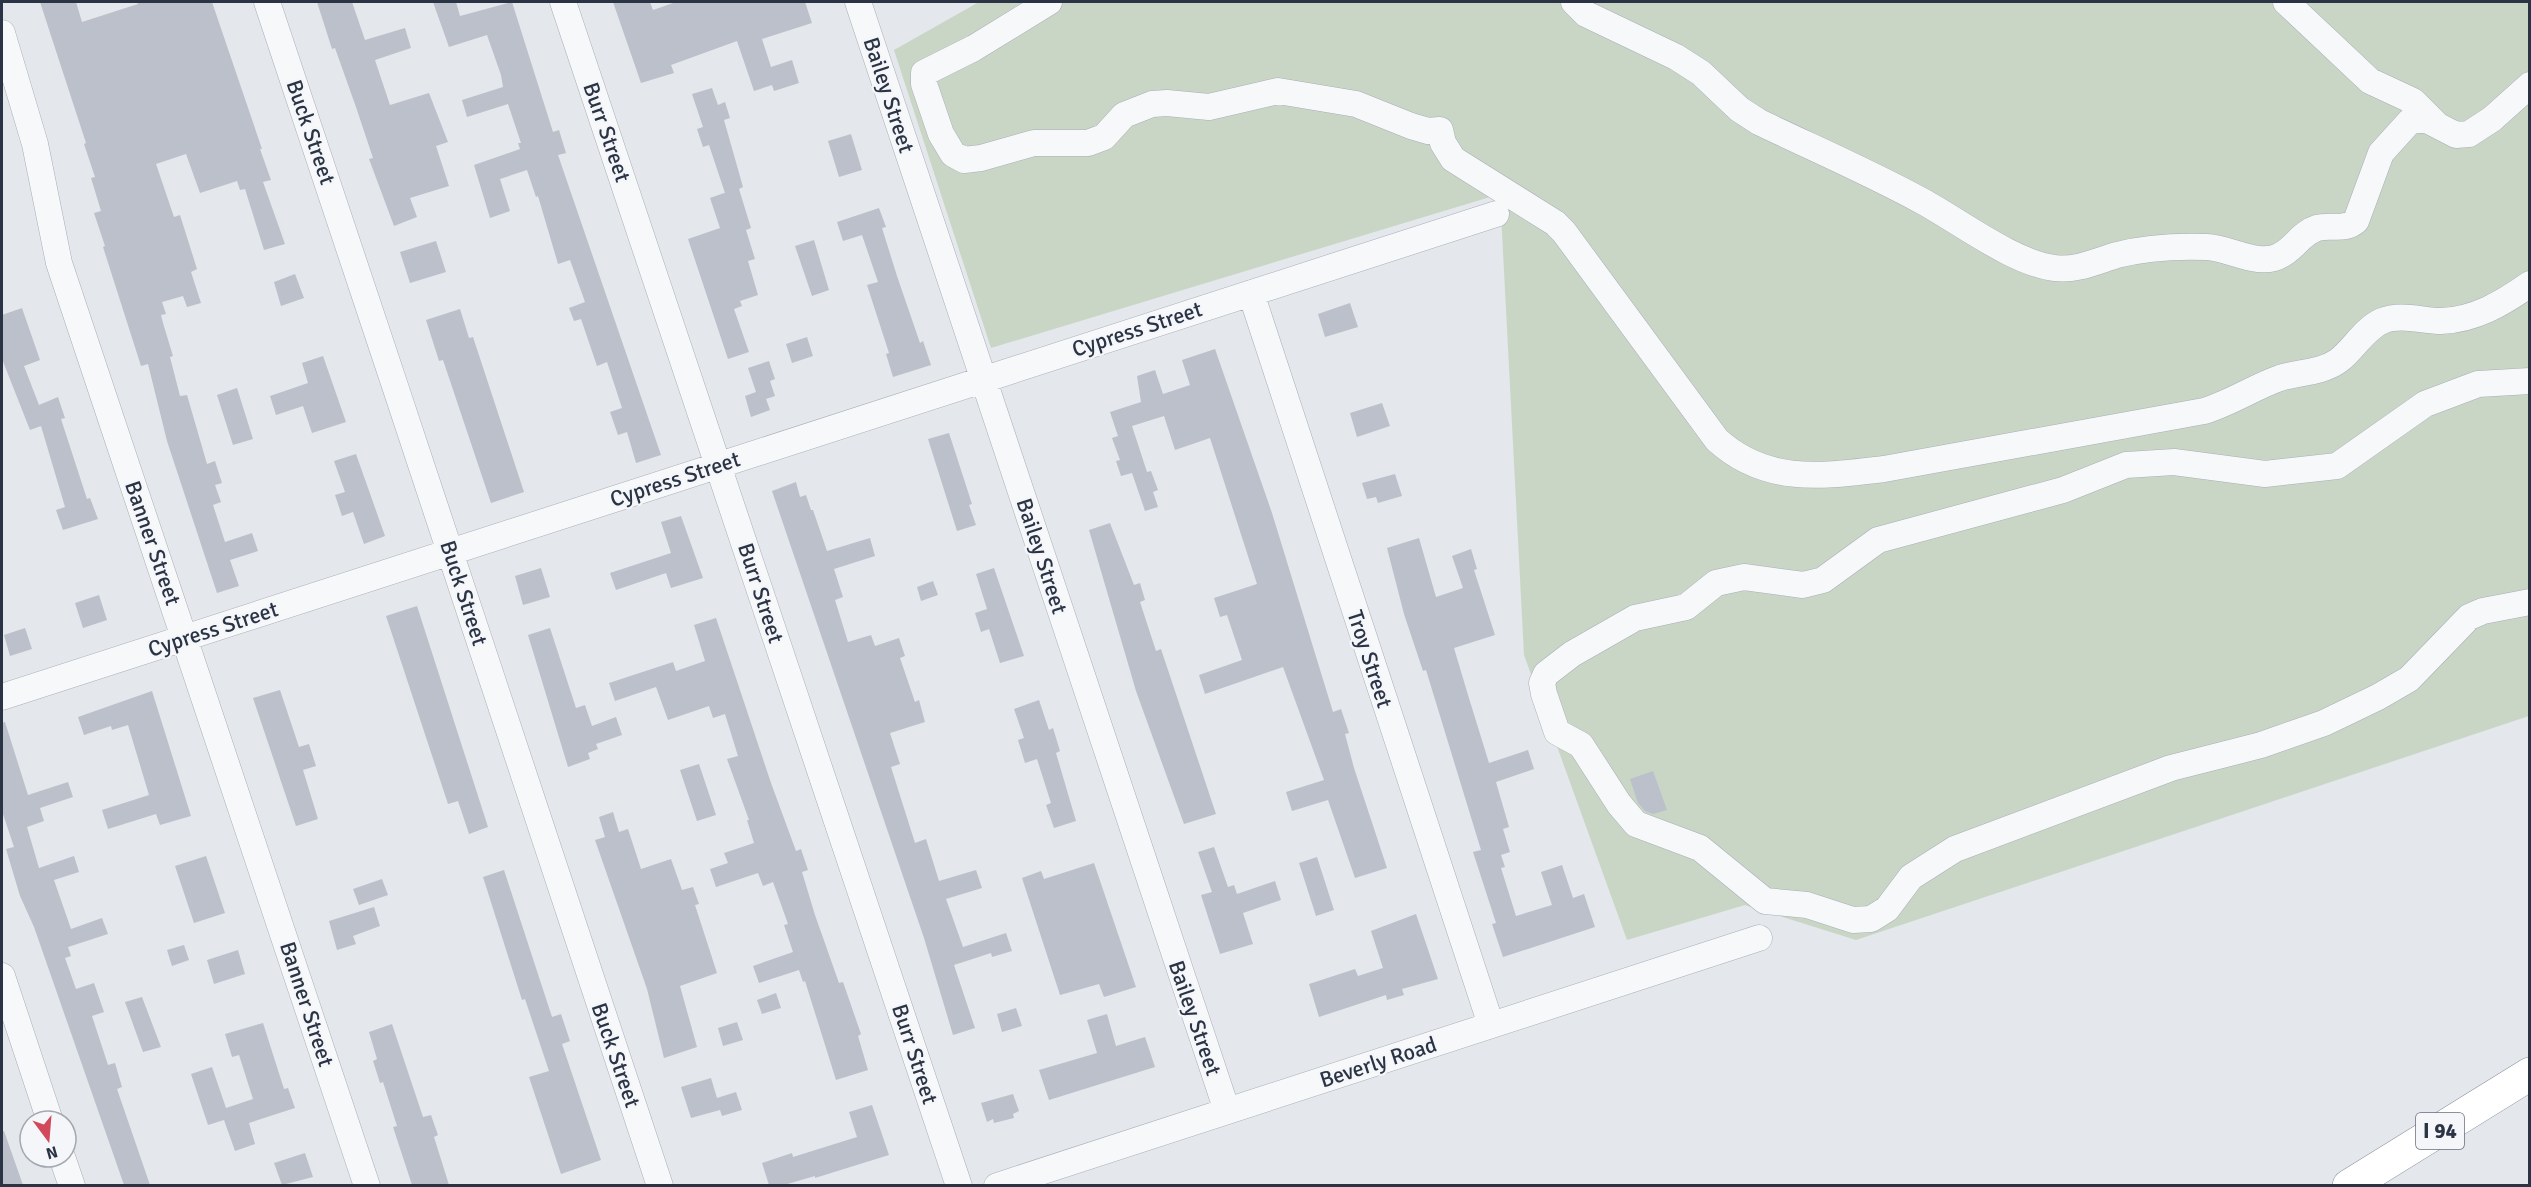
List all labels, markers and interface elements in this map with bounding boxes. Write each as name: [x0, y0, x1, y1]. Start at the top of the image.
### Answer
street label: Bailey Street: [858, 34, 920, 156]
street label: Buck Street: [281, 76, 342, 188]
street label: Burr Street: [577, 79, 637, 186]
street label: Cypress Street: [1068, 295, 1206, 363]
street label: Cypress Street: [606, 445, 744, 513]
street label: Banner Street: [119, 477, 187, 609]
street label: Bailey Street: [1011, 495, 1073, 617]
street label: Buck Street: [434, 537, 494, 649]
street label: Burr Street: [732, 540, 790, 647]
street label: Cypress Street: [144, 595, 282, 663]
street label: Troy Street: [1342, 607, 1399, 711]
street label: Banner Street: [274, 938, 340, 1070]
street label: Bailey Street: [1163, 957, 1227, 1079]
street label: Buck Street: [586, 999, 647, 1111]
street label: Burr Street: [886, 1001, 944, 1108]
street label: Beverly Road: [1316, 1030, 1440, 1094]
north arrow: [18, 1109, 78, 1169]
road number: I 94: [2416, 1113, 2464, 1149]
text: N: [44, 1141, 60, 1164]

